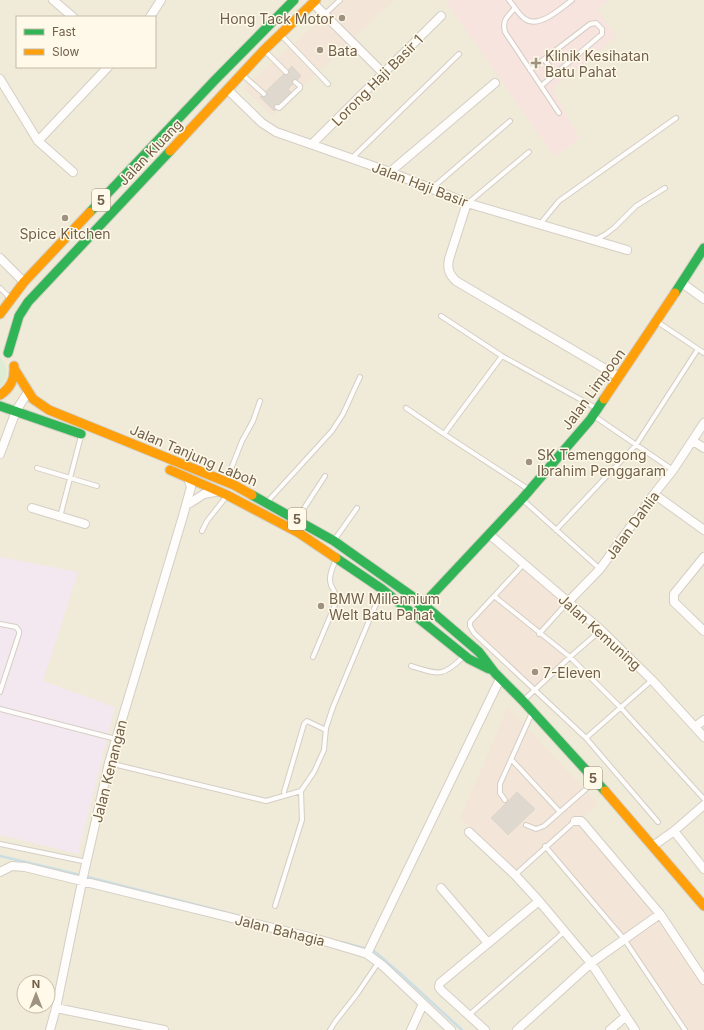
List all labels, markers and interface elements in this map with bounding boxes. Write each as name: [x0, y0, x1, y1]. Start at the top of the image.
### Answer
place label: Hong Tack Motor: [220, 10, 334, 27]
marker: Hong Tack Motor: [337, 13, 347, 23]
legend: [16, 16, 156, 68]
text: Fast: [52, 24, 76, 39]
street label: Lorong Haji Basir 1: [328, 31, 426, 129]
place label: Bata: [328, 42, 358, 59]
text: Slow: [52, 44, 80, 59]
marker: Bata: [315, 45, 325, 55]
place label: Klinik Kesihatan Batu Pahat: [545, 47, 649, 80]
marker: Klinik Kesihatan Batu Pahat: [530, 57, 542, 69]
street label: Jalan Kluang: [114, 115, 186, 189]
street label: Jalan Haji Basir: [370, 158, 470, 210]
road number: 5: [92, 189, 110, 211]
marker: Spice Kitchen: [60, 213, 70, 223]
place label: Spice Kitchen: [19, 225, 111, 242]
street label: Jalan Limpoon: [558, 345, 628, 433]
street label: Jalan Tanjung Laboh: [128, 420, 260, 490]
place label: SK Temenggong Ibrahim Penggaram: [537, 446, 666, 479]
marker: SK Temenggong Ibrahim Penggaram: [524, 457, 534, 467]
street label: Jalan Dahlia: [602, 488, 662, 562]
road number: 5: [288, 508, 306, 530]
place label: BMW Millennium Welt Batu Pahat: [329, 590, 440, 623]
street label: Jalan Kemuning: [555, 590, 645, 674]
marker: BMW Millennium Welt Batu Pahat: [316, 601, 326, 611]
place label: 7-Eleven: [543, 664, 601, 681]
marker: 7-Eleven: [530, 667, 540, 677]
street label: Jalan Kenangan: [88, 718, 130, 824]
road number: 5: [584, 767, 602, 789]
street label: Jalan Bahagia: [233, 911, 327, 949]
north arrow: [16, 974, 56, 1014]
text: N: [32, 977, 40, 991]

